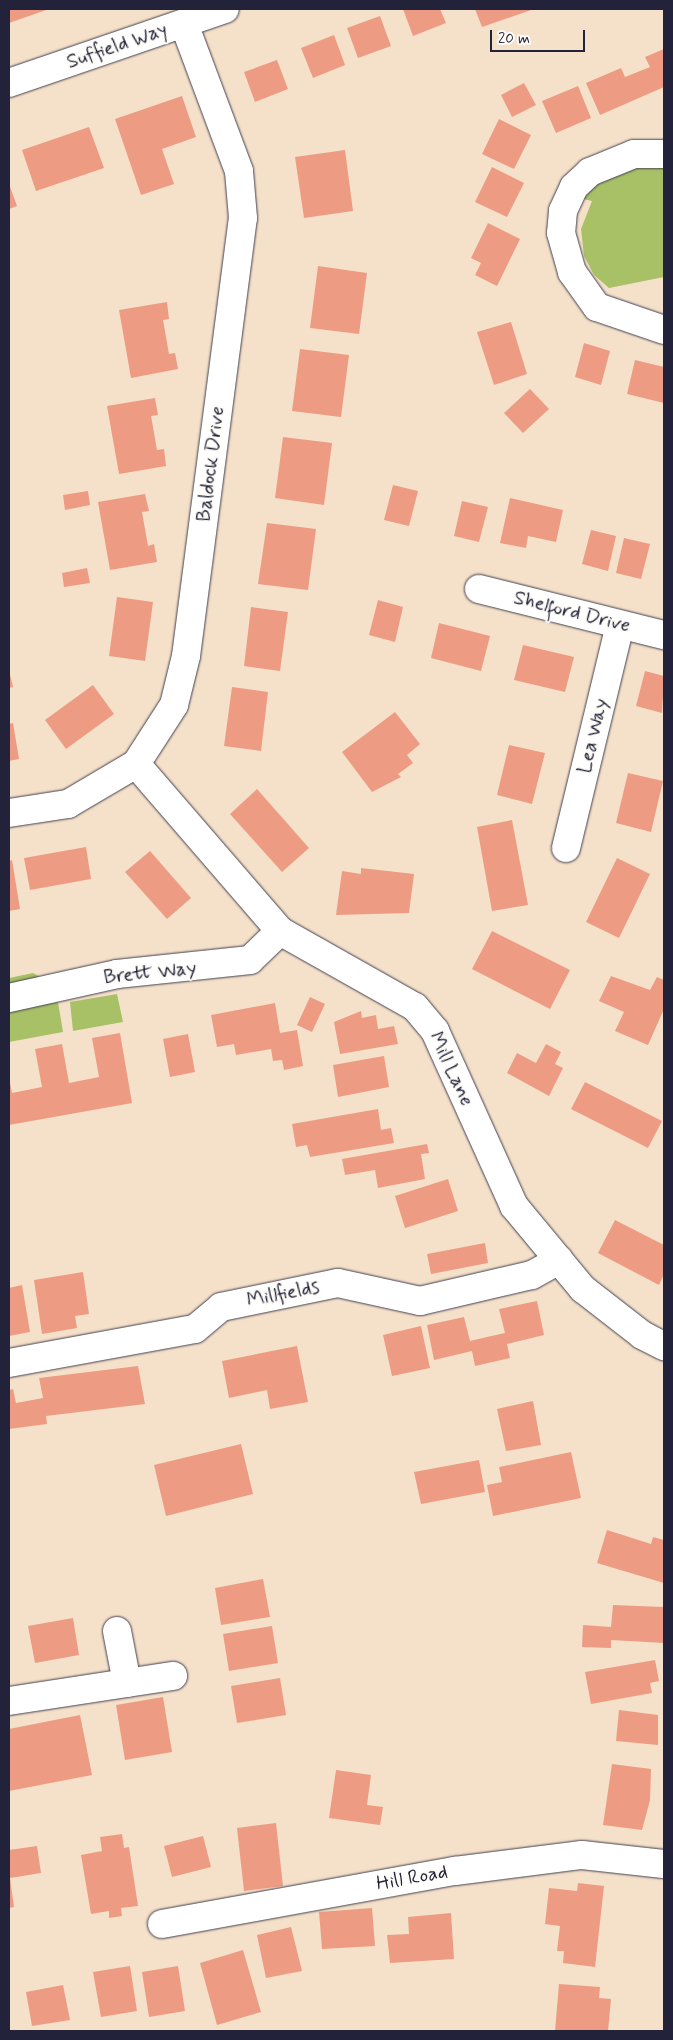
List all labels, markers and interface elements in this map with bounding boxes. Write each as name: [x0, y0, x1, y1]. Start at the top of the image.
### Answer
street label: Suffield Way: [62, 17, 172, 75]
scale bar: [493, 20, 588, 52]
text: 20 m: [498, 29, 530, 49]
street label: Baldock Drive: [192, 406, 230, 522]
street label: Shelford Drive: [512, 586, 632, 638]
street label: Lea Way: [572, 696, 614, 776]
street label: Brett Way: [102, 956, 198, 990]
street label: Mill Lane: [423, 1028, 479, 1110]
street label: Millfields: [245, 1275, 321, 1313]
street label: Hill Road: [375, 1860, 449, 1896]

